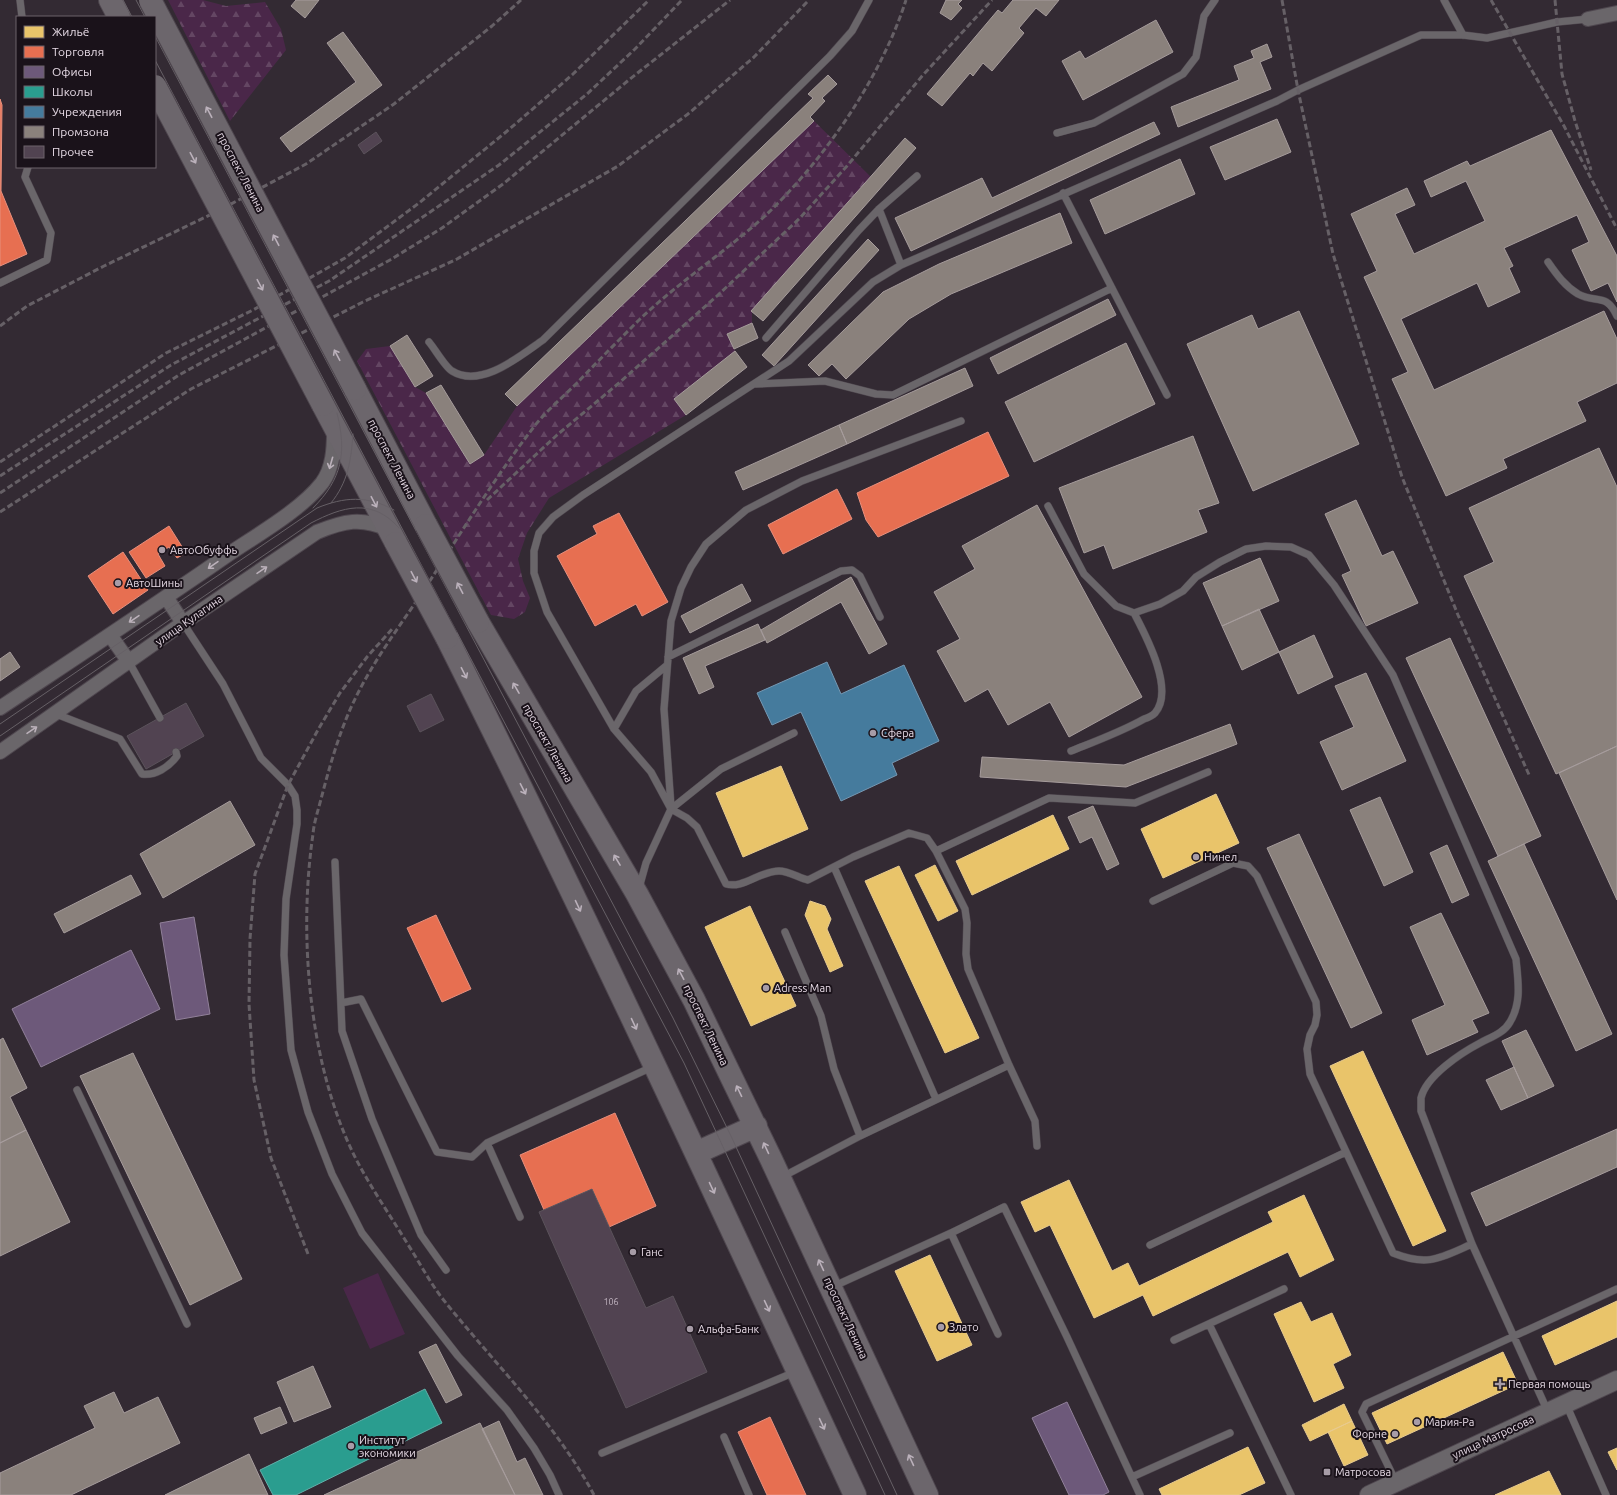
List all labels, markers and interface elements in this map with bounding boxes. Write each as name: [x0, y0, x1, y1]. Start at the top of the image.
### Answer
legend: [16, 16, 156, 168]
text: Жильё: [52, 25, 89, 38]
text: Торговля: [52, 45, 104, 58]
text: Офисы: [52, 65, 92, 78]
text: Школы: [52, 85, 93, 98]
text: Учреждения: [52, 105, 122, 118]
one-way arrow: [205, 106, 212, 118]
text: Промзона: [52, 125, 109, 138]
street label: проспект Ленина: [215, 130, 267, 214]
text: Прочее: [52, 145, 94, 158]
one-way arrow: [190, 152, 197, 164]
one-way arrow: [272, 234, 279, 246]
one-way arrow: [257, 279, 264, 291]
one-way arrow: [333, 349, 340, 361]
street label: проспект Ленина: [366, 417, 418, 501]
one-way arrow: [326, 456, 334, 469]
one-way arrow: [371, 496, 378, 508]
place label: АвтоОбуффь: [170, 544, 238, 556]
marker: АвтоОбуффь: [157, 545, 167, 555]
one-way arrow: [208, 561, 219, 569]
one-way arrow: [256, 566, 267, 574]
one-way arrow: [411, 571, 419, 583]
place label: АвтоШины: [126, 577, 182, 589]
marker: АвтоШины: [113, 578, 123, 588]
one-way arrow: [456, 582, 463, 594]
street label: улица Кулагина: [153, 592, 225, 648]
one-way arrow: [128, 615, 139, 623]
one-way arrow: [461, 667, 469, 679]
one-way arrow: [512, 682, 520, 694]
street label: проспект Ленина: [521, 702, 575, 784]
one-way arrow: [26, 726, 37, 734]
place label: Сфера: [881, 727, 914, 739]
marker: Сфера: [868, 728, 878, 738]
one-way arrow: [520, 783, 527, 795]
place label: Нинел: [1204, 851, 1237, 863]
marker: Нинел: [1191, 852, 1201, 862]
one-way arrow: [613, 854, 621, 866]
one-way arrow: [575, 900, 583, 912]
one-way arrow: [676, 969, 684, 981]
place label: Adress Man: [774, 982, 831, 994]
street label: проспект Ленина: [681, 983, 731, 1067]
marker: Adress Man: [761, 983, 771, 993]
one-way arrow: [631, 1018, 638, 1030]
one-way arrow: [735, 1085, 742, 1097]
one-way arrow: [762, 1142, 769, 1154]
one-way arrow: [709, 1182, 716, 1194]
place label: Ганс: [641, 1246, 663, 1258]
marker: Ганс: [628, 1247, 638, 1257]
one-way arrow: [817, 1260, 824, 1272]
street label: проспект Ленина: [822, 1275, 870, 1361]
house number: 106: [603, 1297, 619, 1307]
one-way arrow: [764, 1300, 771, 1312]
place label: Злато: [949, 1321, 979, 1333]
marker: Злато: [936, 1322, 946, 1332]
place label: Альфа-Банк: [698, 1323, 760, 1335]
marker: Альфа-Банк: [685, 1324, 695, 1334]
place label: Первая помощь: [1508, 1378, 1590, 1390]
marker: Первая помощь: [1495, 1379, 1505, 1389]
street label: улица Матросова: [1450, 1413, 1536, 1461]
place label: Мария-Ра: [1425, 1416, 1474, 1428]
marker: Мария-Ра: [1412, 1417, 1422, 1427]
one-way arrow: [819, 1418, 826, 1430]
place label: Форне: [1352, 1428, 1387, 1440]
marker: Форне: [1390, 1429, 1400, 1439]
place label: Институт экономики: [359, 1434, 416, 1459]
marker: Институт экономики: [346, 1441, 356, 1451]
one-way arrow: [907, 1454, 914, 1466]
place label: Матросова: [1335, 1466, 1391, 1478]
marker: Матросова: [1322, 1467, 1332, 1477]

